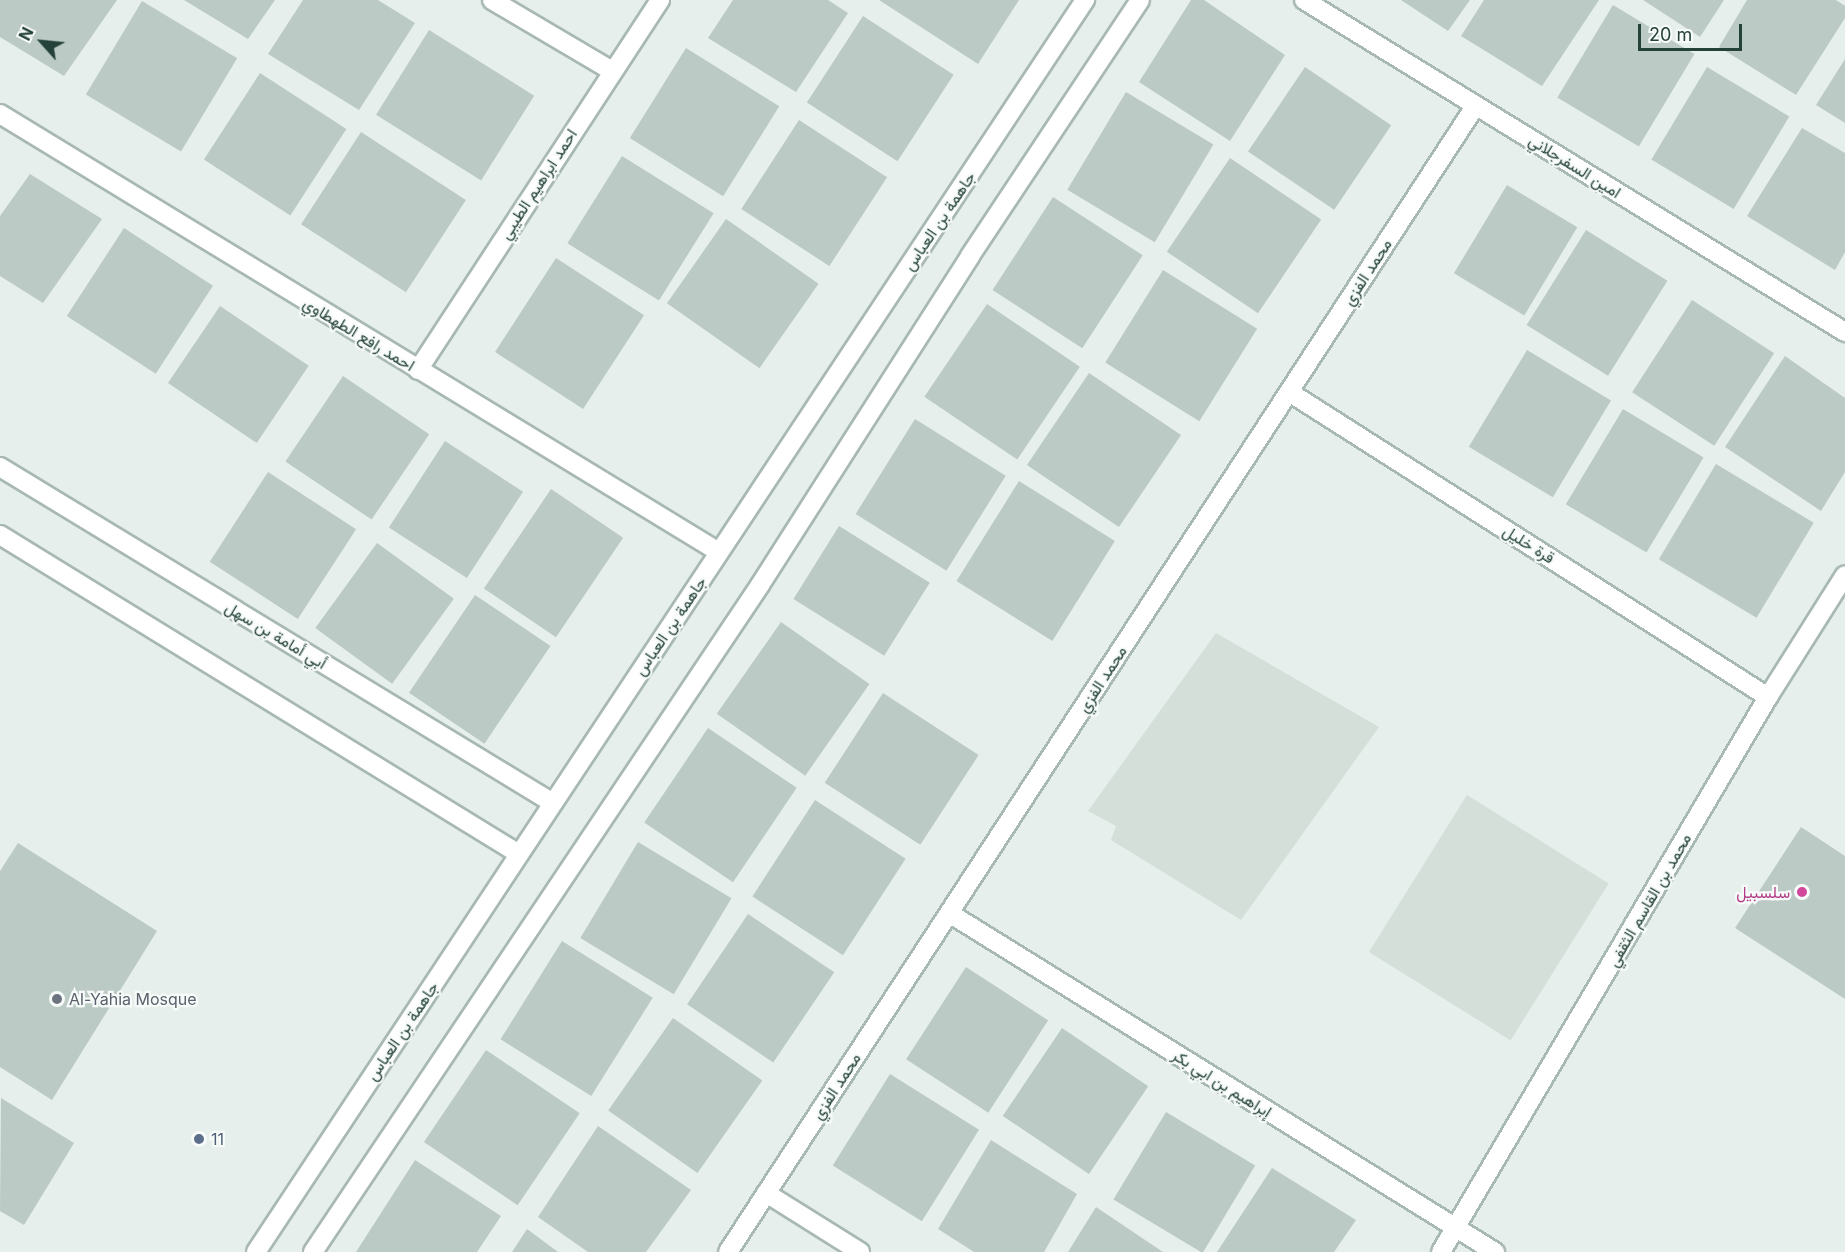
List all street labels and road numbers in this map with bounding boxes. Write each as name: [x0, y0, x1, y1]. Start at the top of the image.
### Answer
street label: احمد ابراهيم الطيبي: [495, 125, 581, 243]
street label: امين السفرجلاني: [1526, 130, 1624, 202]
street label: جاهمة بن العباس: [899, 168, 979, 274]
street label: محمد الفزي: [1338, 235, 1396, 309]
street label: احمد رافع الطهطاوي: [300, 293, 418, 375]
street label: قرة خليل: [1500, 521, 1558, 567]
street label: جاهمة بن العباس: [630, 573, 710, 679]
street label: أبي أمامة بن سهل: [222, 597, 330, 673]
street label: محمد الفزي: [1073, 642, 1131, 716]
street label: محمد بن القاسم الثقفي: [1603, 830, 1695, 970]
street label: جاهمة بن العباس: [362, 978, 442, 1084]
street label: إبراهيم بن ابي بكر: [1169, 1045, 1275, 1121]
street label: محمد الفزي: [807, 1049, 865, 1123]

